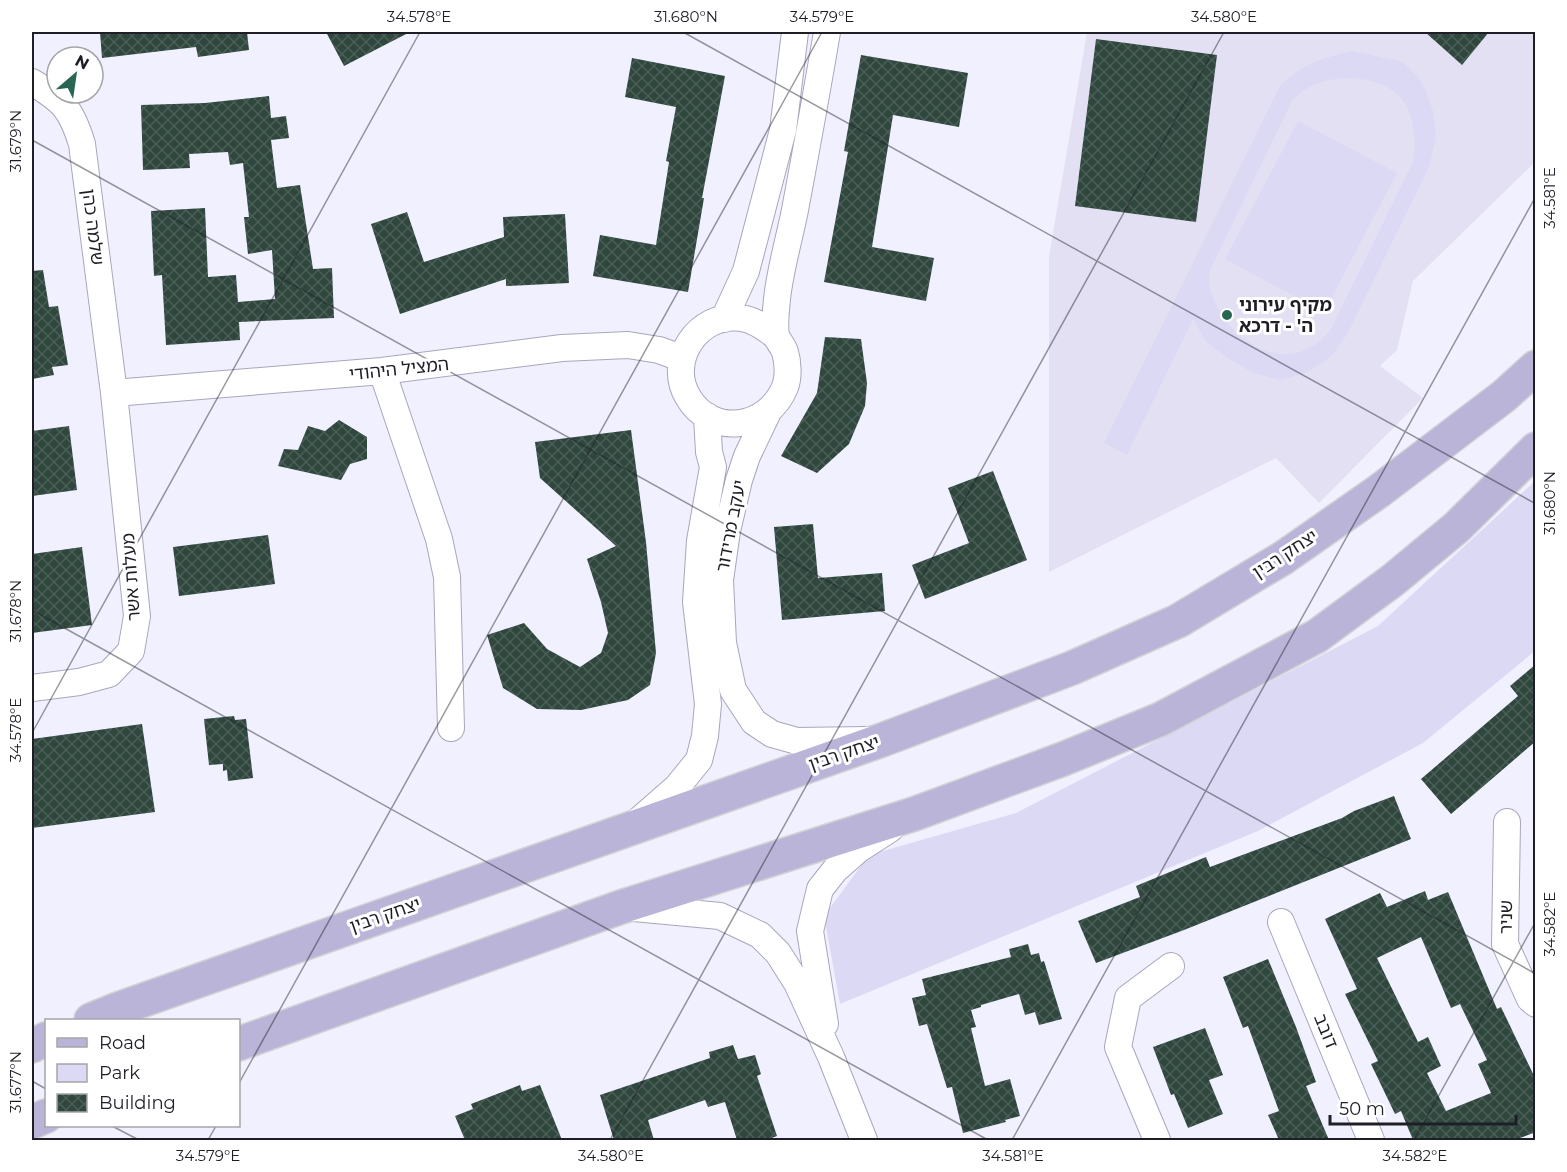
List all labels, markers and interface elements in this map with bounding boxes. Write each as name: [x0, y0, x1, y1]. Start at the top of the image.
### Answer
text: 34.578°E: [387, 7, 451, 26]
text: 31.680°N: [654, 7, 718, 26]
text: 34.579°E: [790, 7, 854, 26]
text: 34.580°E: [1191, 7, 1257, 26]
north arrow: [45, 45, 105, 105]
text: N: [72, 51, 92, 74]
text: 31.679°N: [6, 110, 25, 172]
text: 34.581°E: [1540, 167, 1559, 229]
street label: שלמה כהן: [77, 187, 109, 267]
place label: מקיף עירוני ה' - דרכא: [1239, 294, 1332, 337]
marker: מקיף עירוני ה' - דרכא: [1220, 308, 1234, 322]
street label: המציל היהודי: [348, 353, 450, 385]
text: 31.680°N: [1540, 471, 1559, 535]
street label: יעקב מרידור: [711, 478, 751, 574]
street label: יצחק רבין: [1248, 525, 1322, 583]
street label: מעלות אשר: [117, 532, 145, 622]
text: 31.678°N: [6, 580, 25, 642]
text: 34.578°E: [6, 698, 25, 762]
street label: יצחק רבין: [806, 731, 882, 775]
text: 34.582°E: [1540, 892, 1559, 956]
street label: יצחק רבין: [347, 893, 423, 937]
street label: שניר: [1495, 900, 1517, 934]
street label: דובב: [1309, 1010, 1343, 1052]
legend: [45, 1019, 240, 1127]
text: Road: [99, 1032, 146, 1054]
text: 31.677°N: [6, 1051, 25, 1113]
text: Park: [99, 1062, 140, 1084]
scale bar: [1330, 1088, 1516, 1126]
text: Building: [99, 1092, 176, 1114]
text: 50 m: [1339, 1098, 1385, 1120]
text: 34.579°E: [176, 1146, 240, 1165]
text: 34.580°E: [578, 1146, 644, 1165]
text: 34.581°E: [982, 1146, 1044, 1165]
text: 34.582°E: [1383, 1146, 1447, 1165]

